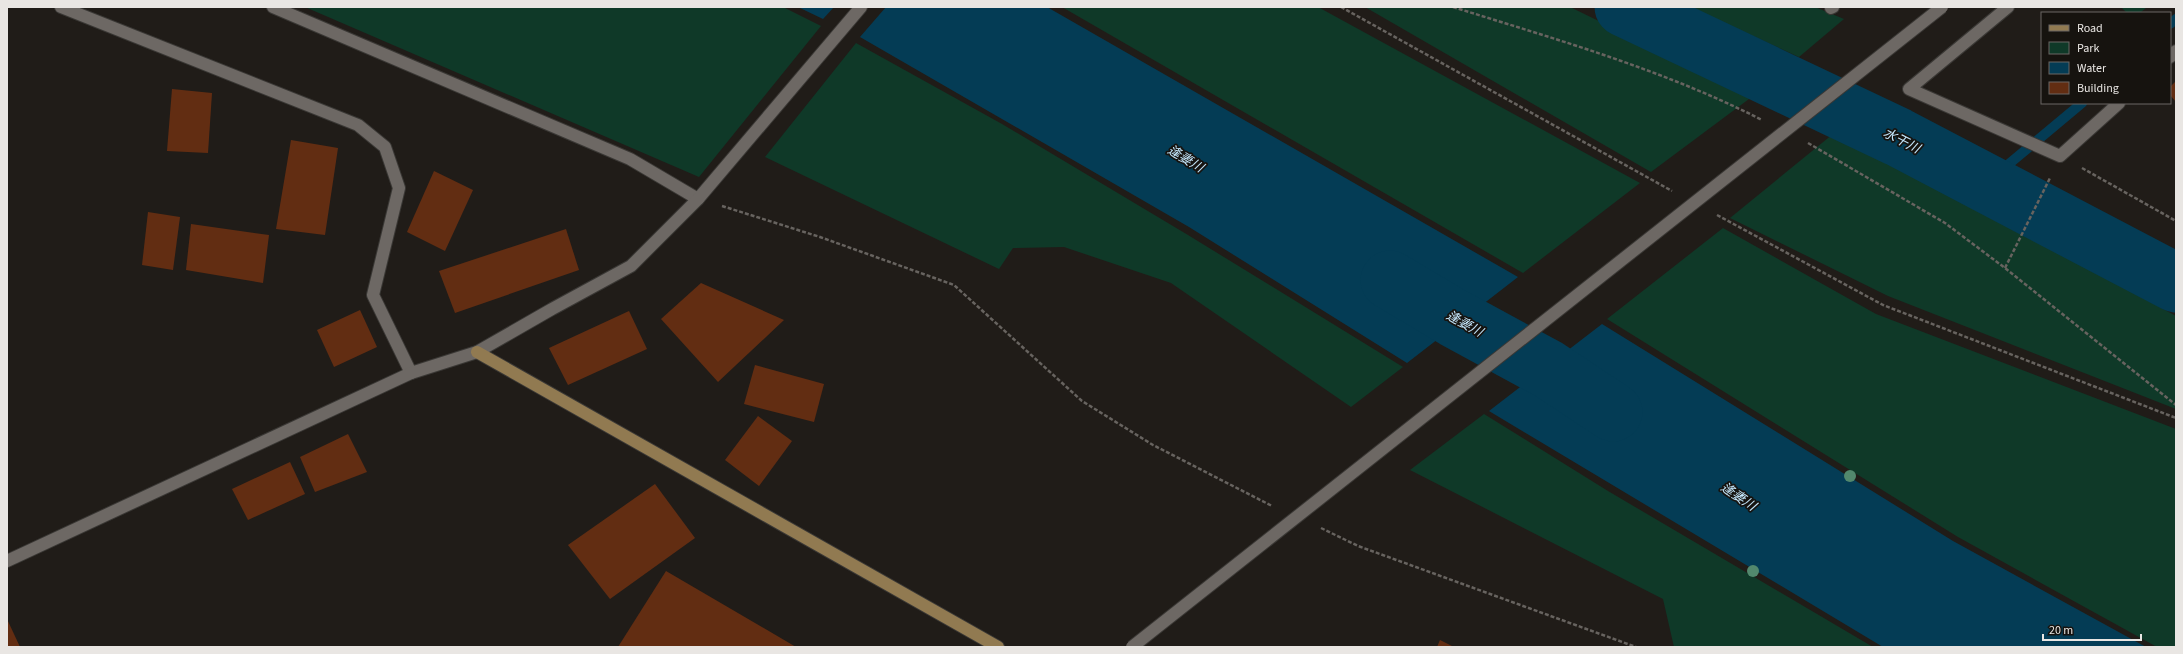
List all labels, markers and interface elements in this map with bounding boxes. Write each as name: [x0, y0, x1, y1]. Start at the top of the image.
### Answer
legend: [2041, 12, 2171, 104]
text: Road: [2077, 20, 2103, 37]
text: Park: [2077, 40, 2099, 57]
text: Water: [2077, 60, 2107, 77]
text: Building: [2077, 80, 2119, 97]
water label: 水干川: [1880, 124, 1925, 159]
water label: 逢妻川: [1164, 141, 1209, 178]
water label: 逢妻川: [1443, 307, 1488, 342]
water label: 逢妻川: [1717, 478, 1761, 516]
scale bar: [2043, 616, 2141, 642]
text: 20 m: [2049, 622, 2073, 639]

